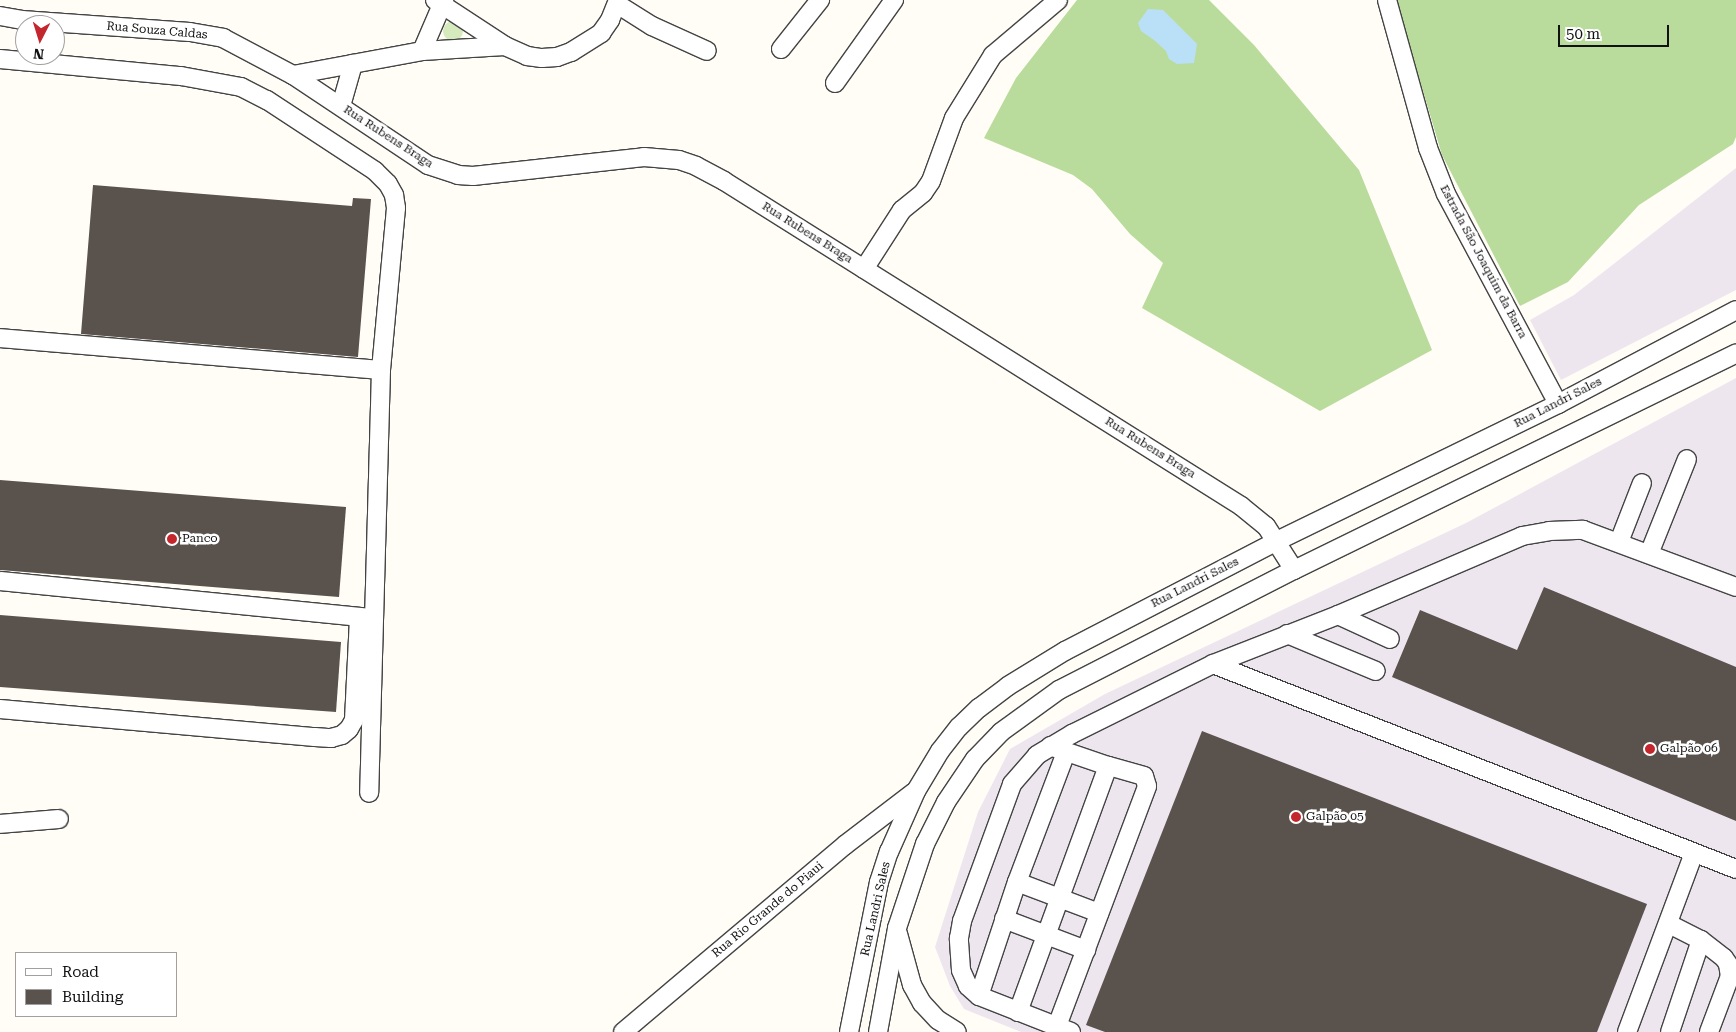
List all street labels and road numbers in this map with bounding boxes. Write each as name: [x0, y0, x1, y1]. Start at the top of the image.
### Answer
street label: Rua Souza Caldas: [106, 19, 208, 43]
street label: Rua Rubens Braga: [340, 103, 436, 171]
street label: Estrada São Joaquim da Barra: [1436, 183, 1530, 341]
street label: Rua Rubens Braga: [759, 199, 855, 267]
street label: Rua Landri Sales: [1512, 375, 1604, 431]
street label: Rua Rubens Braga: [1102, 414, 1198, 482]
street label: Rua Landri Sales: [1149, 555, 1241, 611]
street label: Rua Rio Grande do Piaui: [709, 859, 827, 961]
street label: Rua Landri Sales: [858, 860, 894, 958]

